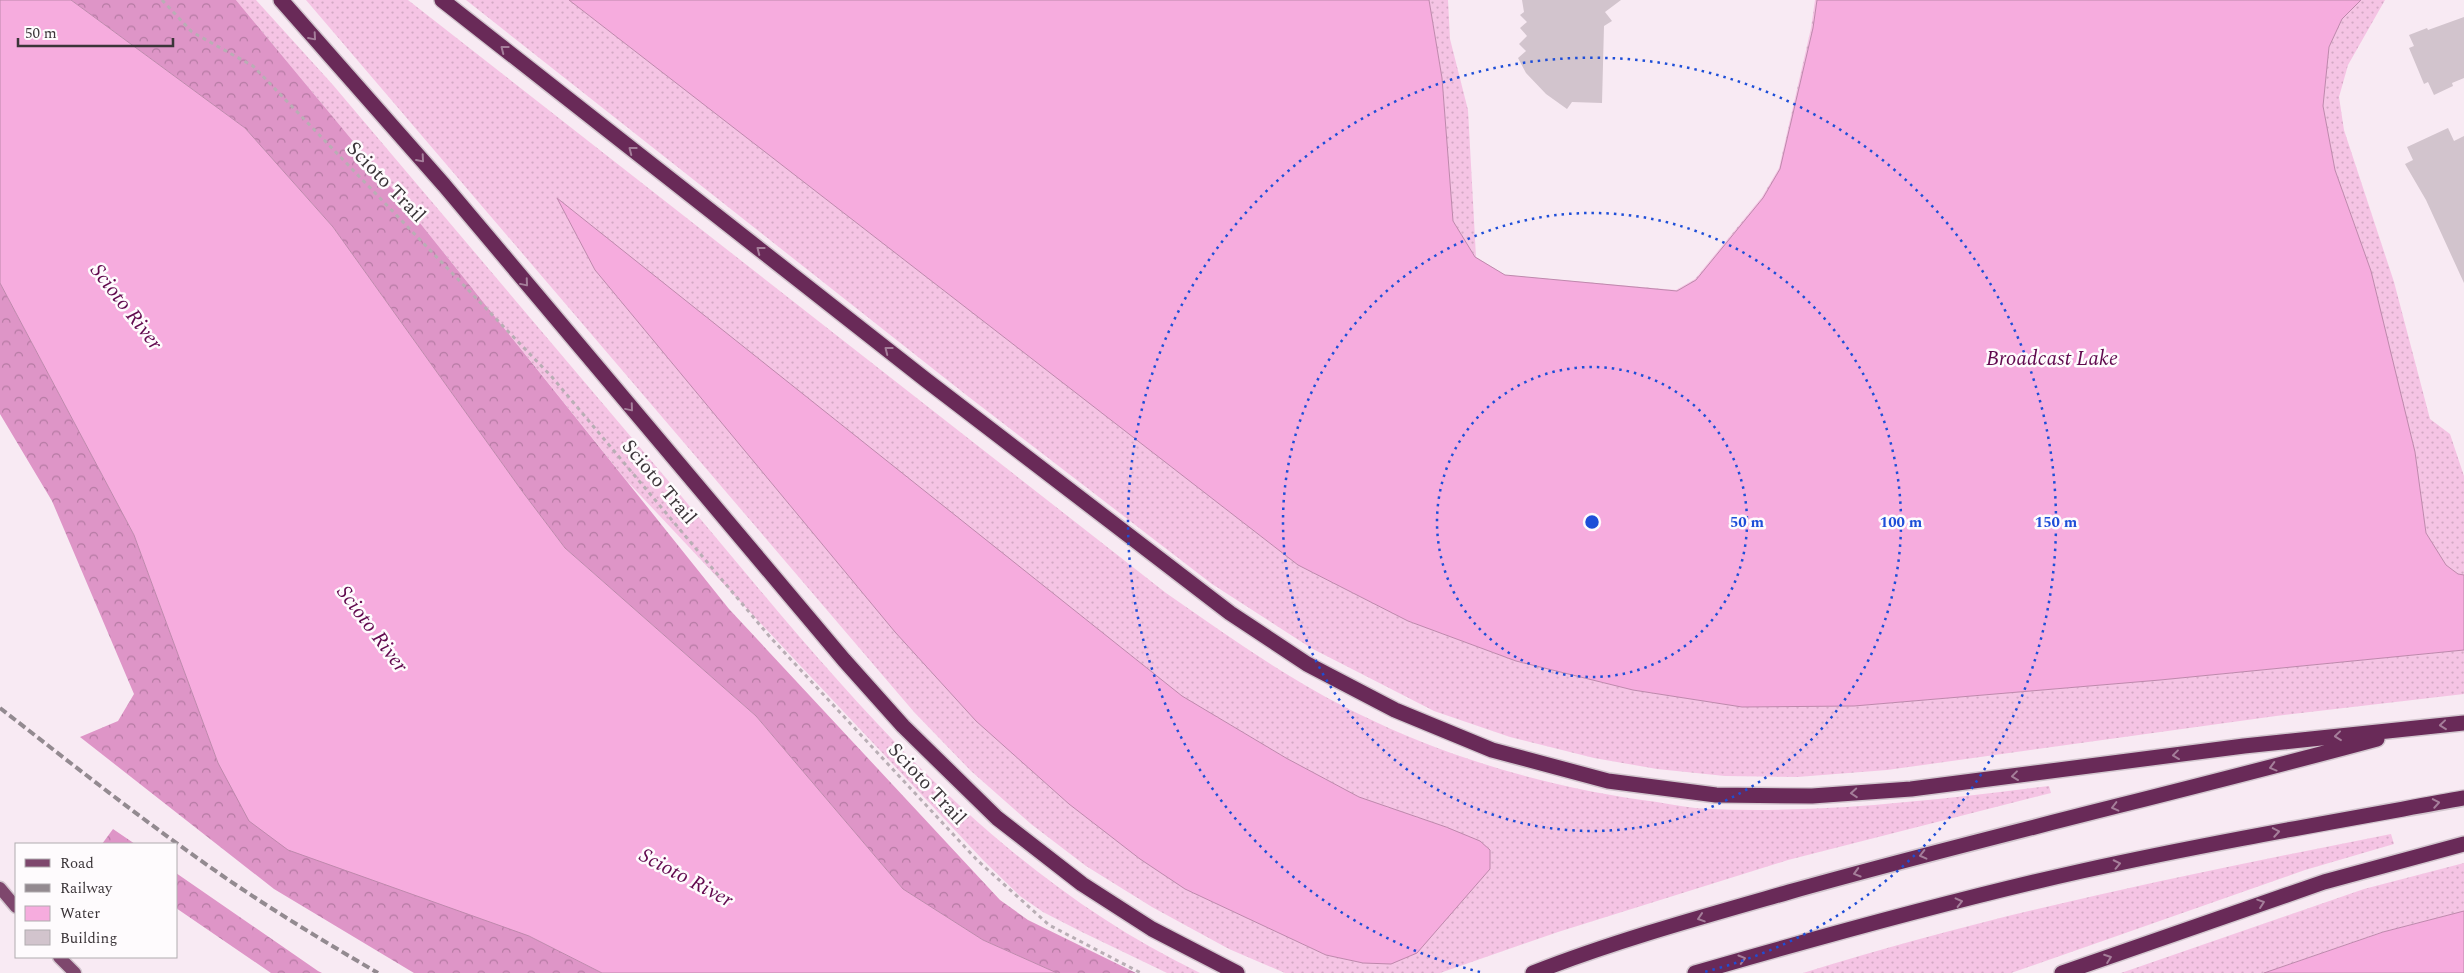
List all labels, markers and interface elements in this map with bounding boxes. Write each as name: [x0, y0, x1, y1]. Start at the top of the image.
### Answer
scale bar: [18, 15, 172, 47]
text: 50 m: [25, 22, 57, 45]
one-way arrow: [308, 31, 317, 40]
one-way arrow: [501, 47, 510, 55]
street label: Scioto Trail: [339, 134, 433, 230]
one-way arrow: [629, 147, 638, 155]
one-way arrow: [415, 153, 424, 162]
one-way arrow: [757, 247, 766, 255]
water label: Scioto River: [82, 257, 171, 358]
one-way arrow: [520, 277, 528, 286]
water label: Broadcast Lake: [1986, 343, 2118, 375]
one-way arrow: [884, 347, 894, 356]
one-way arrow: [624, 402, 633, 411]
street label: Scioto Trail: [614, 433, 704, 531]
text: 50 m: [1730, 511, 1765, 534]
text: 100 m: [1880, 511, 1923, 534]
text: 150 m: [2035, 511, 2078, 534]
centre of rings: [1583, 513, 1601, 531]
water label: Scioto River: [328, 578, 416, 680]
one-way arrow: [2438, 720, 2446, 731]
one-way arrow: [2334, 730, 2342, 741]
street label: Scioto Trail: [881, 736, 973, 832]
one-way arrow: [2172, 749, 2181, 759]
one-way arrow: [2268, 761, 2277, 772]
one-way arrow: [2011, 770, 2020, 780]
one-way arrow: [1850, 787, 1858, 798]
one-way arrow: [2432, 799, 2441, 809]
one-way arrow: [2111, 801, 2120, 812]
one-way arrow: [2272, 828, 2281, 838]
water label: Scioto River: [633, 840, 739, 917]
legend: [15, 843, 178, 958]
one-way arrow: [1919, 849, 1928, 860]
text: Road: [60, 852, 94, 875]
one-way arrow: [2112, 859, 2121, 870]
one-way arrow: [1853, 867, 1861, 877]
text: Railway: [60, 877, 113, 900]
one-way arrow: [1954, 897, 1963, 908]
one-way arrow: [2257, 899, 2265, 909]
text: Water: [60, 902, 100, 925]
one-way arrow: [1697, 912, 1705, 922]
text: Building: [60, 927, 117, 950]
one-way arrow: [2103, 953, 2112, 963]
one-way arrow: [1737, 955, 1746, 965]

